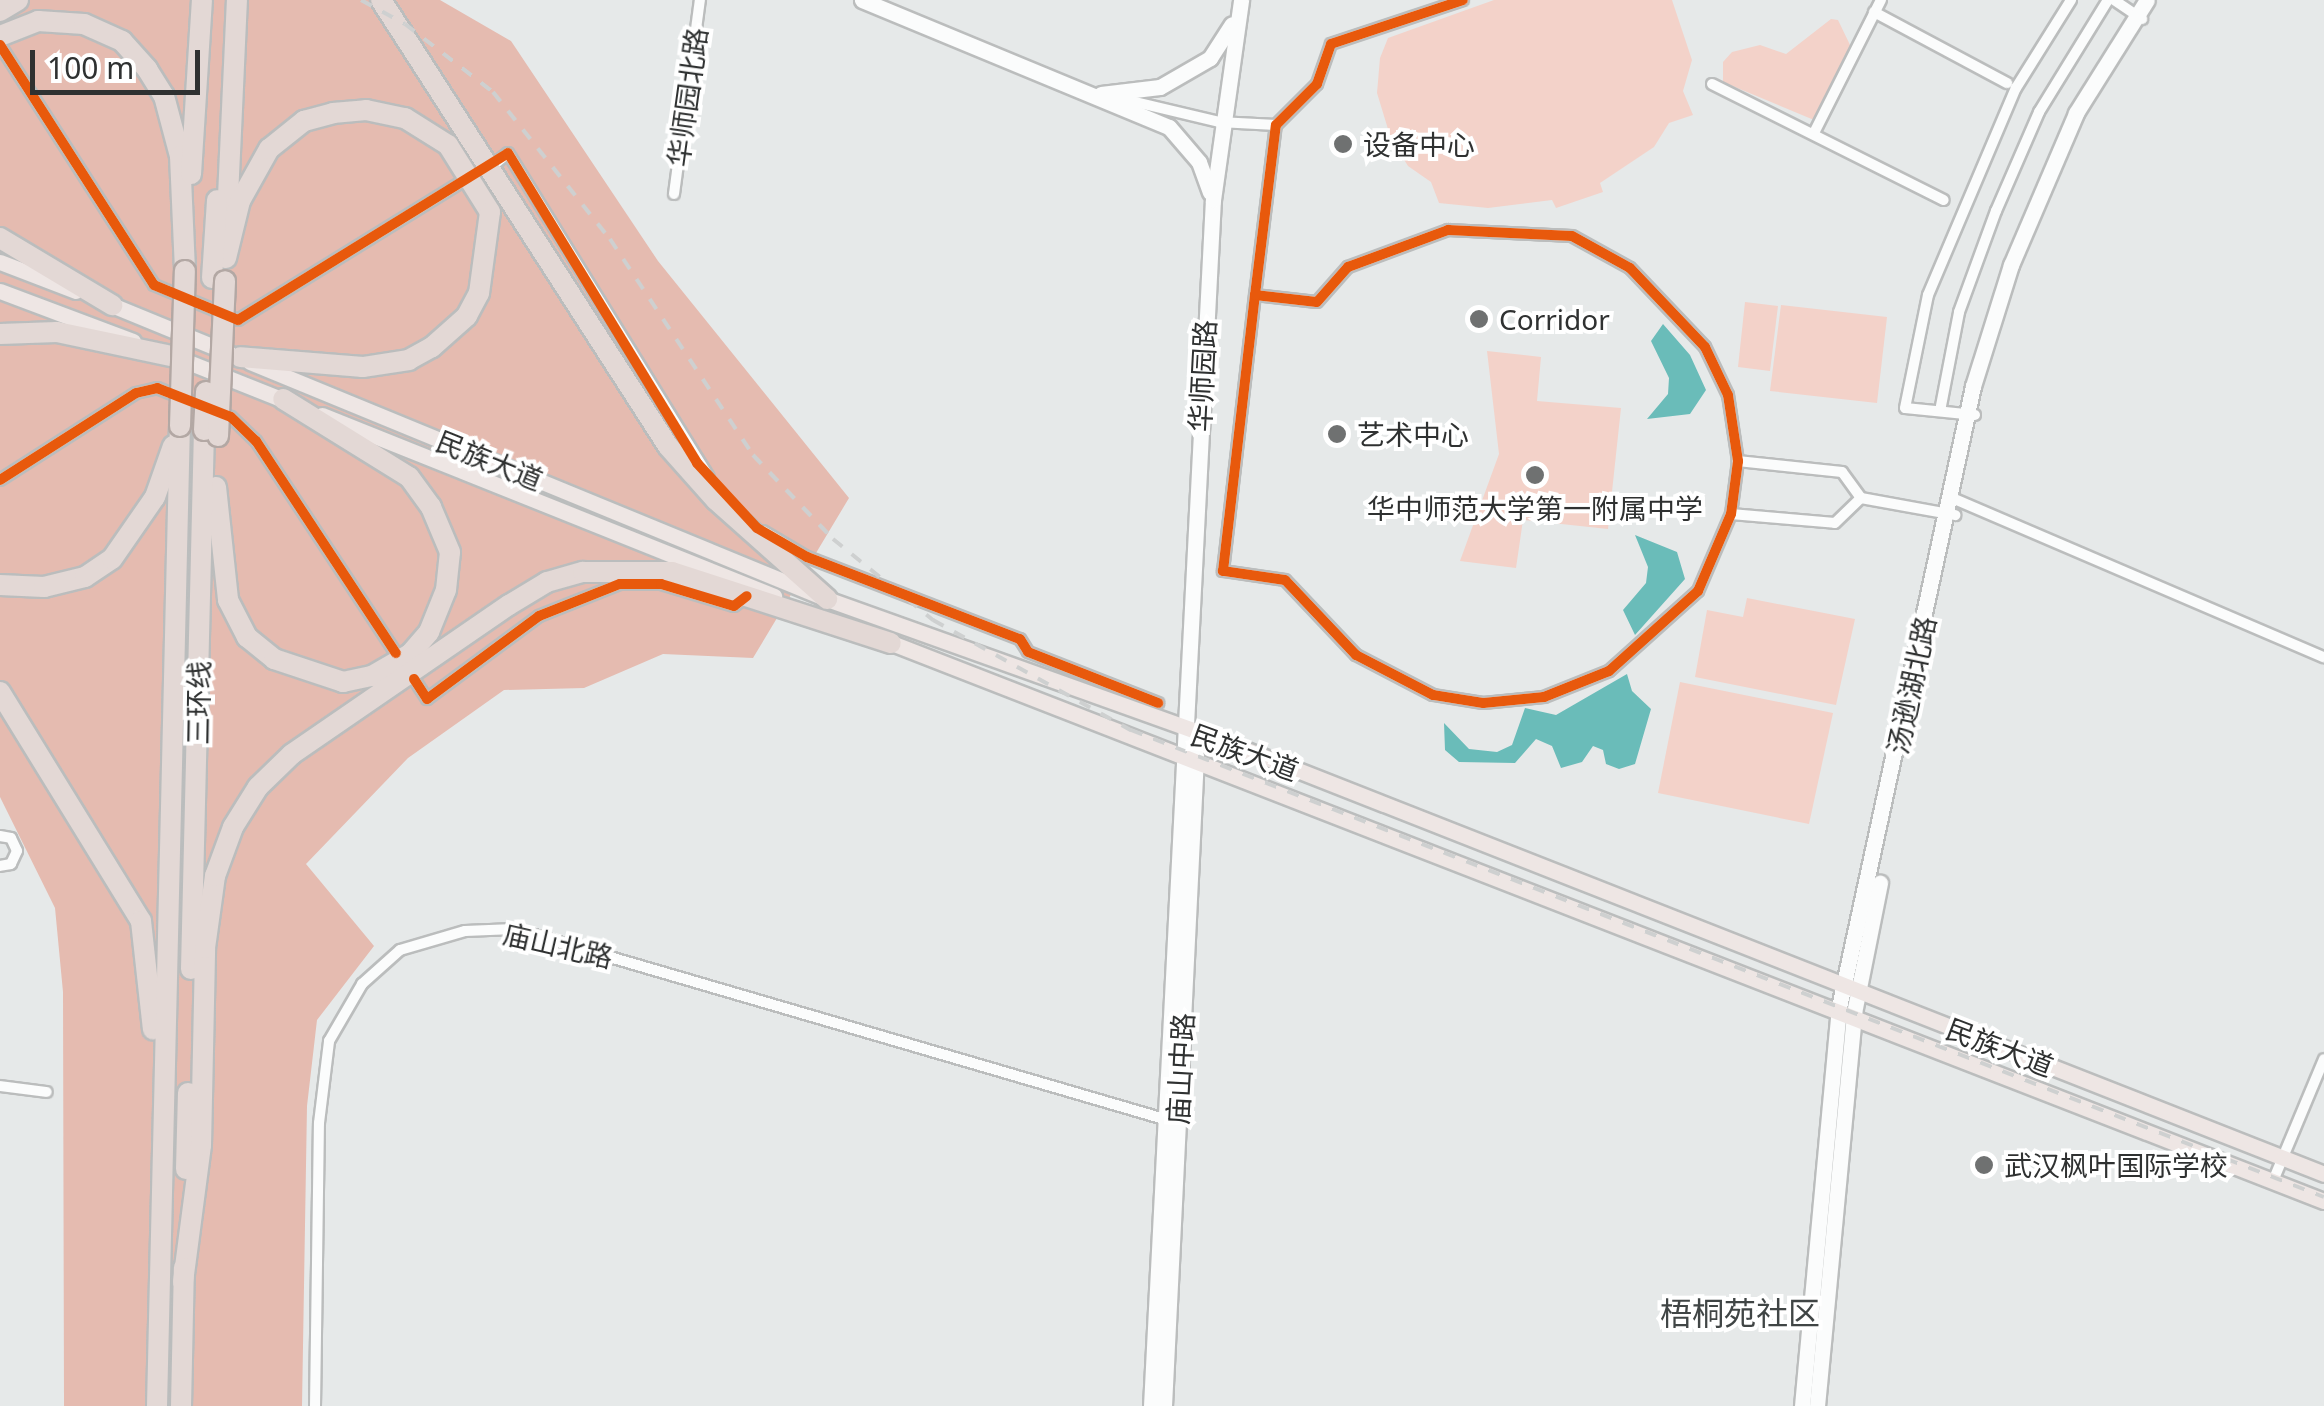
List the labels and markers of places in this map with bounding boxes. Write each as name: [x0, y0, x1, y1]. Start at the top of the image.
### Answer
place label: 设备中心: [1363, 127, 1475, 161]
marker: 设备中心: [1332, 133, 1354, 155]
place label: Corridor: [1499, 302, 1610, 336]
marker: Corridor: [1468, 308, 1490, 330]
place label: 艺术中心: [1357, 417, 1469, 451]
marker: 艺术中心: [1326, 423, 1348, 445]
marker: 华中师范大学第一附属中学: [1524, 464, 1546, 486]
place label: 华中师范大学第一附属中学: [1367, 491, 1703, 525]
place label: 武汉枫叶国际学校: [2004, 1148, 2228, 1182]
marker: 武汉枫叶国际学校: [1973, 1154, 1995, 1176]

